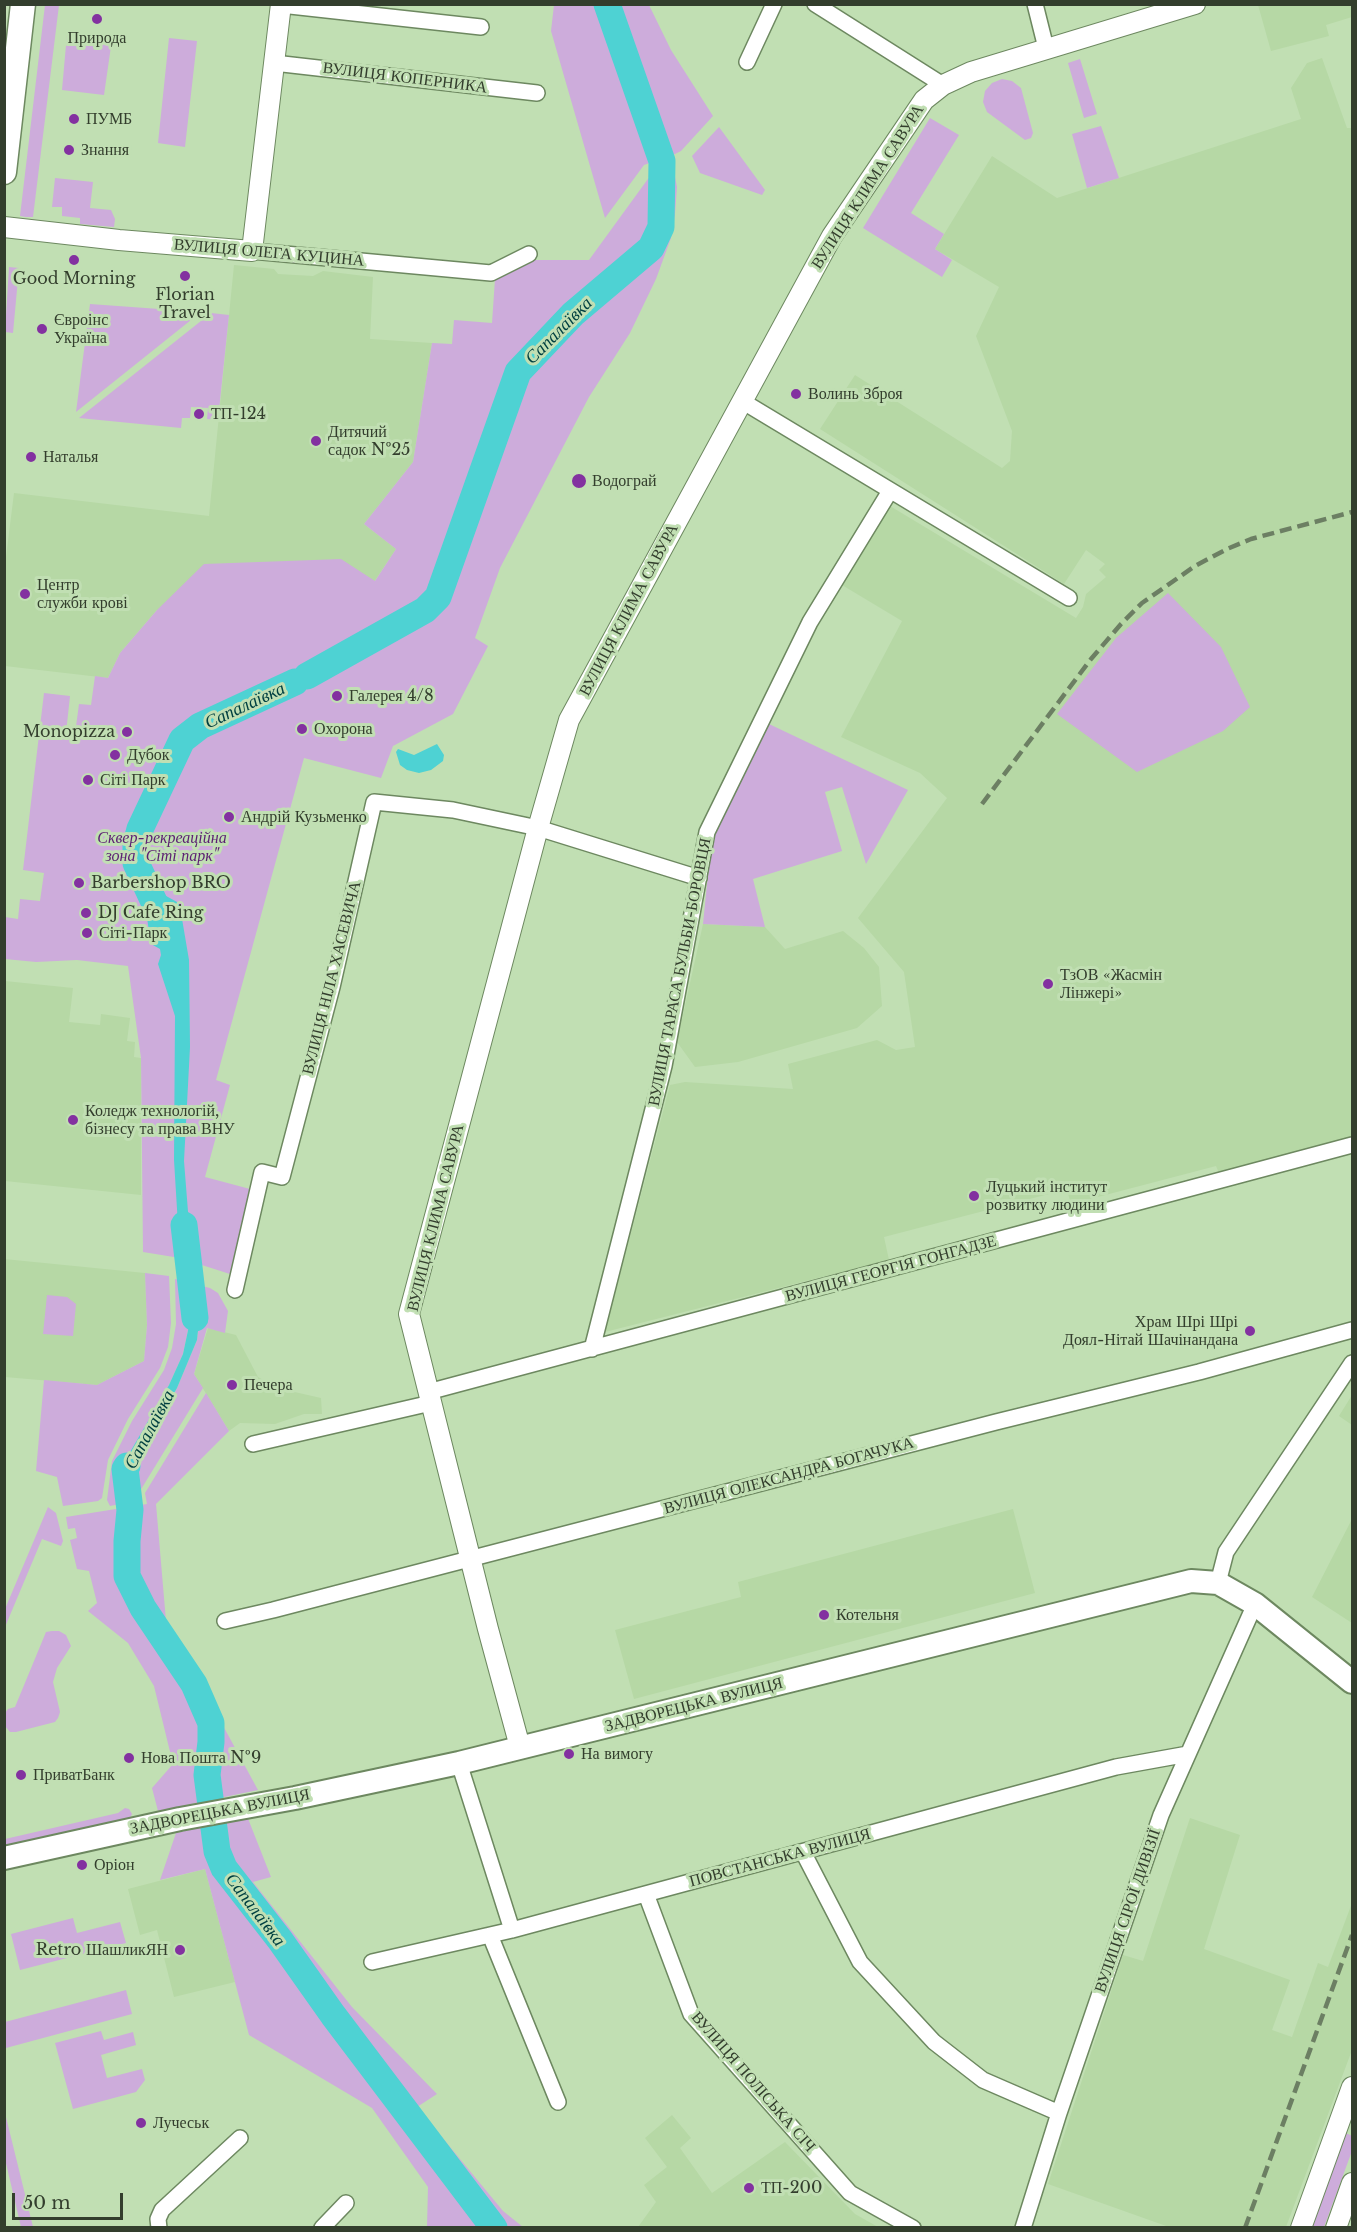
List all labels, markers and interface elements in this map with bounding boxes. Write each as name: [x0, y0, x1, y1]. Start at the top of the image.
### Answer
marker: Природа: [90, 12, 104, 26]
place label: Природа: [68, 28, 126, 48]
street label: ВУЛИЦЯ КОПЕРНИКА: [322, 58, 488, 98]
street label: ВУЛИЦЯ КЛИМА САВУРА: [808, 101, 928, 273]
place label: ПУМБ: [86, 109, 132, 129]
marker: ПУМБ: [67, 112, 81, 126]
place label: Знання: [81, 140, 129, 160]
marker: Знання: [62, 143, 76, 157]
street label: ВУЛИЦЯ ОЛЕГА КУЦИНА: [173, 235, 365, 271]
marker: Good Morning: [67, 253, 81, 267]
place label: Good Morning: [13, 269, 135, 289]
marker: Florian Travel: [178, 269, 192, 283]
place label: Florian Travel: [155, 285, 215, 323]
water label: Сапалаївка: [521, 293, 597, 369]
place label: Євроінс Україна: [54, 310, 108, 348]
marker: Євроінс Україна: [35, 322, 49, 336]
place label: Волинь Зброя: [808, 384, 903, 404]
marker: Волинь Зброя: [789, 387, 803, 401]
place label: ТП-124: [211, 404, 266, 424]
marker: ТП-124: [192, 407, 206, 421]
place label: Дитячий садок №25: [328, 422, 410, 460]
marker: Дитячий садок №25: [309, 434, 323, 448]
place label: Наталья: [43, 447, 98, 467]
marker: Наталья: [24, 450, 38, 464]
place label: Водограй: [592, 471, 657, 491]
marker: Водограй: [570, 472, 588, 490]
street label: ВУЛИЦЯ КЛИМА САВУРА: [575, 521, 683, 699]
place label: Центр служби крові: [37, 575, 128, 613]
marker: Центр служби крові: [18, 587, 32, 601]
water label: Сапалаївка: [201, 678, 289, 734]
place label: Галерея 4/8: [349, 686, 434, 706]
marker: Галерея 4/8: [330, 689, 344, 703]
place label: Охорона: [314, 719, 373, 739]
place label: Monopizza: [23, 722, 115, 742]
marker: Охорона: [295, 722, 309, 736]
marker: Monopizza: [120, 725, 134, 739]
place label: Дубок: [127, 745, 170, 765]
marker: Дубок: [108, 748, 122, 762]
place label: Сіті Парк: [100, 770, 166, 790]
marker: Сіті Парк: [81, 773, 95, 787]
place label: Андрій Кузьменко: [241, 807, 367, 827]
marker: Андрій Кузьменко: [222, 810, 236, 824]
park label: Сквер-рекреаційна зона "Сіті парк": [97, 828, 227, 866]
street label: ВУЛИЦЯ ТАРАСА БУЛЬБИ-БОРОВЦЯ: [645, 836, 715, 1108]
place label: Barbershop BRO: [91, 873, 231, 893]
marker: Barbershop BRO: [72, 876, 86, 890]
street label: ВУЛИЦЯ НІЛА ХАСЕВИЧА: [299, 879, 365, 1077]
place label: DJ Cafe Ring: [98, 903, 203, 923]
marker: DJ Cafe Ring: [79, 906, 93, 920]
place label: Сіті-Парк: [99, 923, 167, 943]
marker: Сіті-Парк: [80, 926, 94, 940]
place label: ТзОВ «Жасмін Лінжері»: [1060, 965, 1162, 1003]
marker: ТзОВ «Жасмін Лінжері»: [1041, 977, 1055, 991]
place label: Коледж технологій, бізнесу та права ВНУ: [85, 1101, 235, 1139]
marker: Коледж технологій, бізнесу та права ВНУ: [66, 1113, 80, 1127]
street label: ВУЛИЦЯ КЛИМА САВУРА: [403, 1122, 469, 1314]
place label: Луцький інститут розвитку людини: [986, 1177, 1107, 1215]
marker: Луцький інститут розвитку людини: [967, 1189, 981, 1203]
street label: ВУЛИЦЯ ГЕОРГІЯ ГОНГАДЗЕ: [783, 1232, 999, 1306]
place label: Храм Шрі Шрі Доял-Нітай Шачінандана: [1063, 1312, 1238, 1350]
marker: Храм Шрі Шрі Доял-Нітай Шачінандана: [1243, 1324, 1257, 1338]
place label: Печера: [244, 1375, 293, 1395]
marker: Печера: [225, 1378, 239, 1392]
water label: Сапалаївка: [120, 1387, 180, 1473]
street label: ВУЛИЦЯ ОЛЕКСАНДРА БОГАЧУКА: [662, 1433, 916, 1519]
place label: Котельня: [836, 1605, 899, 1625]
marker: Котельня: [817, 1608, 831, 1622]
street label: ЗАДВОРЕЦЬКА ВУЛИЦЯ: [603, 1674, 785, 1736]
place label: На вимогу: [581, 1744, 653, 1764]
marker: На вимогу: [562, 1747, 576, 1761]
place label: Нова Пошта №9: [141, 1748, 261, 1768]
marker: Нова Пошта №9: [122, 1751, 136, 1765]
place label: ПриватБанк: [33, 1765, 115, 1785]
marker: ПриватБанк: [14, 1768, 28, 1782]
street label: ЗАДВОРЕЦЬКА ВУЛИЦЯ: [129, 1785, 311, 1839]
street label: ПОВСТАНСЬКА ВУЛИЦЯ: [687, 1825, 873, 1891]
street label: ВУЛИЦЯ СІРОЇ ДИВІЗІЇ: [1091, 1827, 1165, 1995]
place label: Оріон: [94, 1855, 135, 1875]
marker: Оріон: [75, 1858, 89, 1872]
water label: Сапалаївка: [221, 1869, 289, 1951]
place label: Retro ШашликЯН: [36, 1940, 168, 1960]
marker: Retro ШашликЯН: [173, 1943, 187, 1957]
street label: ВУЛИЦЯ ПОЛІСЬКА СІЧ: [687, 2008, 819, 2156]
place label: Лучеськ: [153, 2113, 209, 2133]
marker: Лучеськ: [134, 2116, 148, 2130]
place label: ТП-200: [761, 2178, 822, 2198]
scale bar: [15, 2181, 126, 2219]
marker: ТП-200: [742, 2181, 756, 2195]
text: 50 m: [23, 2192, 71, 2214]

